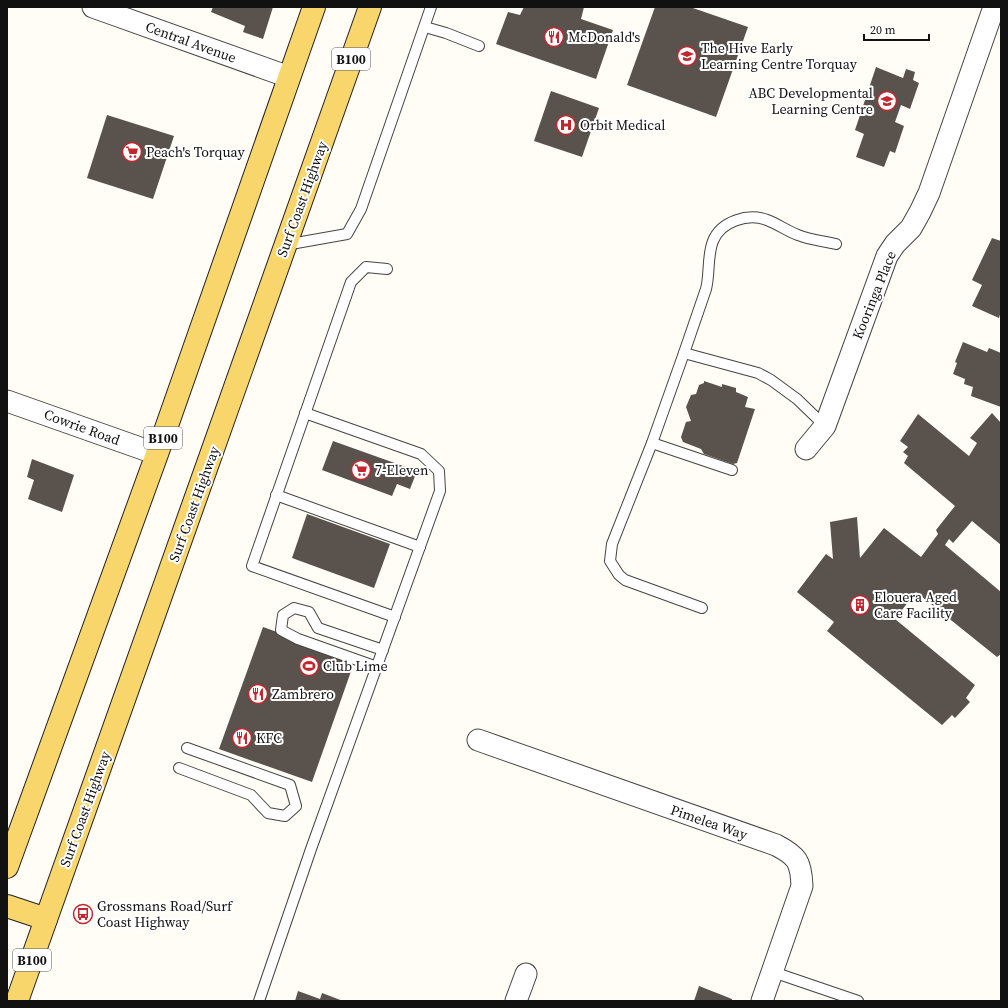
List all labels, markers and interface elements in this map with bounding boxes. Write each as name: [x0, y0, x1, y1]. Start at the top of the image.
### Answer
street label: Central Avenue: [143, 16, 239, 68]
scale bar: [864, 16, 929, 42]
text: 20 m: [870, 22, 896, 38]
restaurant icon: McDonald's: [543, 26, 565, 48]
place label: McDonald's: [568, 27, 640, 47]
place label: The Hive Early Learning Centre Torquay: [701, 38, 858, 74]
school or university icon: The Hive Early Learning Centre Torquay: [676, 45, 698, 67]
road number: B100: [332, 48, 370, 70]
place label: ABC Developmental Learning Centre: [748, 83, 873, 119]
school or university icon: ABC Developmental Learning Centre: [876, 90, 898, 112]
hospital icon: Orbit Medical: [555, 114, 577, 136]
place label: Orbit Medical: [580, 115, 665, 135]
street label: Surf Coast Highway: [272, 138, 333, 260]
supermarket icon: Peach's Torquay: [121, 141, 143, 163]
place label: Peach's Torquay: [146, 142, 246, 162]
street label: Kooringa Place: [847, 248, 901, 342]
street label: Cowrie Road: [41, 404, 123, 450]
road number: B100: [144, 427, 182, 449]
street label: Surf Coast Highway: [164, 443, 225, 565]
supermarket icon: 7-Eleven: [350, 459, 372, 481]
place label: 7-Eleven: [375, 460, 429, 480]
place label: Elouera Aged Care Facility: [874, 587, 957, 623]
building icon: Elouera Aged Care Facility: [849, 594, 871, 616]
sports icon: Club Lime: [298, 655, 320, 677]
place label: Club Lime: [323, 656, 388, 676]
restaurant icon: Zambrero: [247, 683, 269, 705]
place label: Zambrero: [272, 684, 334, 704]
restaurant icon: KFC: [231, 727, 253, 749]
place label: KFC: [256, 728, 282, 748]
street label: Surf Coast Highway: [55, 748, 116, 870]
street label: Pimelea Way: [668, 800, 751, 845]
place label: Grossmans Road/Surf Coast Highway: [97, 896, 233, 932]
bus stop icon: Grossmans Road/Surf Coast Highway: [72, 903, 94, 925]
road number: B100: [13, 949, 51, 971]

